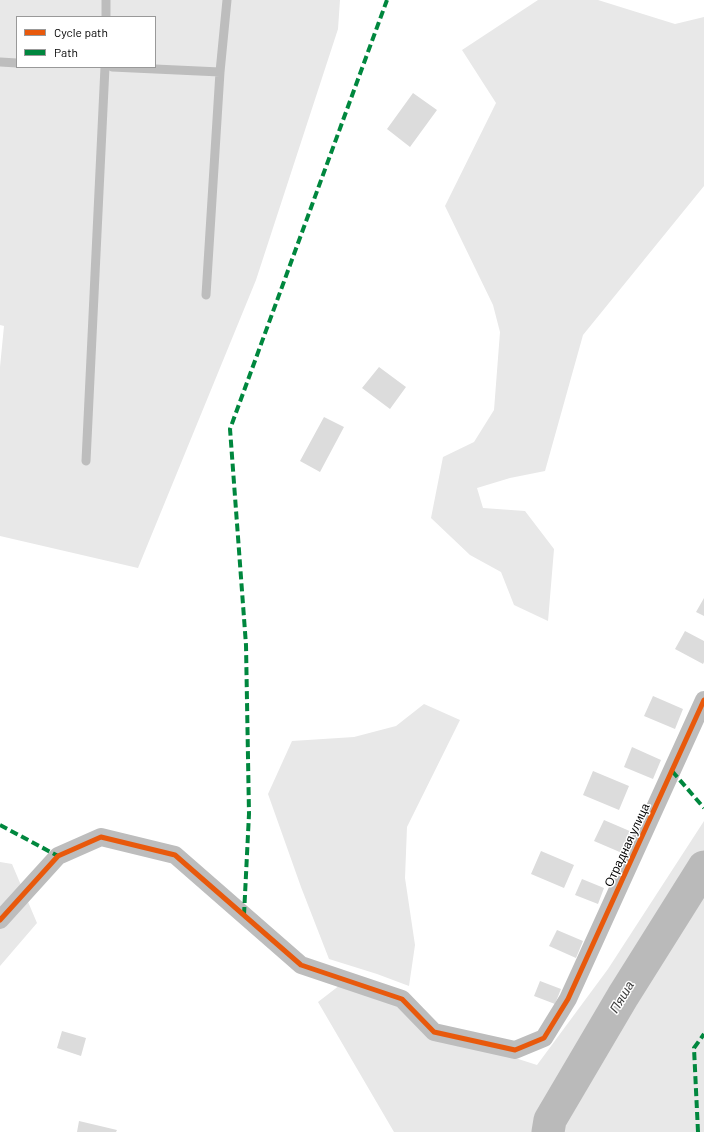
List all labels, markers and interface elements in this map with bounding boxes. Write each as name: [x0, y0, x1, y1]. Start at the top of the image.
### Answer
legend: [16, 16, 156, 68]
text: Cycle path: [54, 25, 108, 39]
text: Path: [54, 45, 78, 59]
street label: Отрадная улица: [601, 801, 653, 889]
water label: Пяша: [606, 978, 638, 1016]

